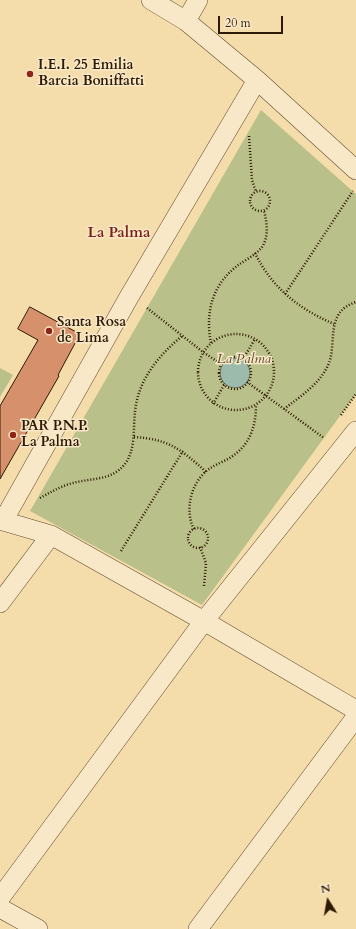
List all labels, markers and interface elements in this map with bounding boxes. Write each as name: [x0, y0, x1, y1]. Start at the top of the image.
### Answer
scale bar: [220, 8, 285, 34]
text: 20 m: [225, 15, 251, 31]
place label: I.E.I. 25 Emilia Barcia Boniffatti: [38, 58, 144, 90]
marker: I.E.I. 25 Emilia Barcia Boniffatti: [25, 69, 35, 79]
district label: La Palma: [88, 225, 150, 243]
place label: Santa Rosa de Lima: [57, 315, 126, 348]
marker: Santa Rosa de Lima: [44, 326, 54, 336]
park label: La Palma: [217, 352, 271, 368]
place label: PAR P.N.P. La Palma: [21, 419, 88, 452]
marker: PAR P.N.P. La Palma: [8, 430, 18, 440]
text: N: [319, 880, 332, 897]
north arrow: [308, 881, 348, 921]

